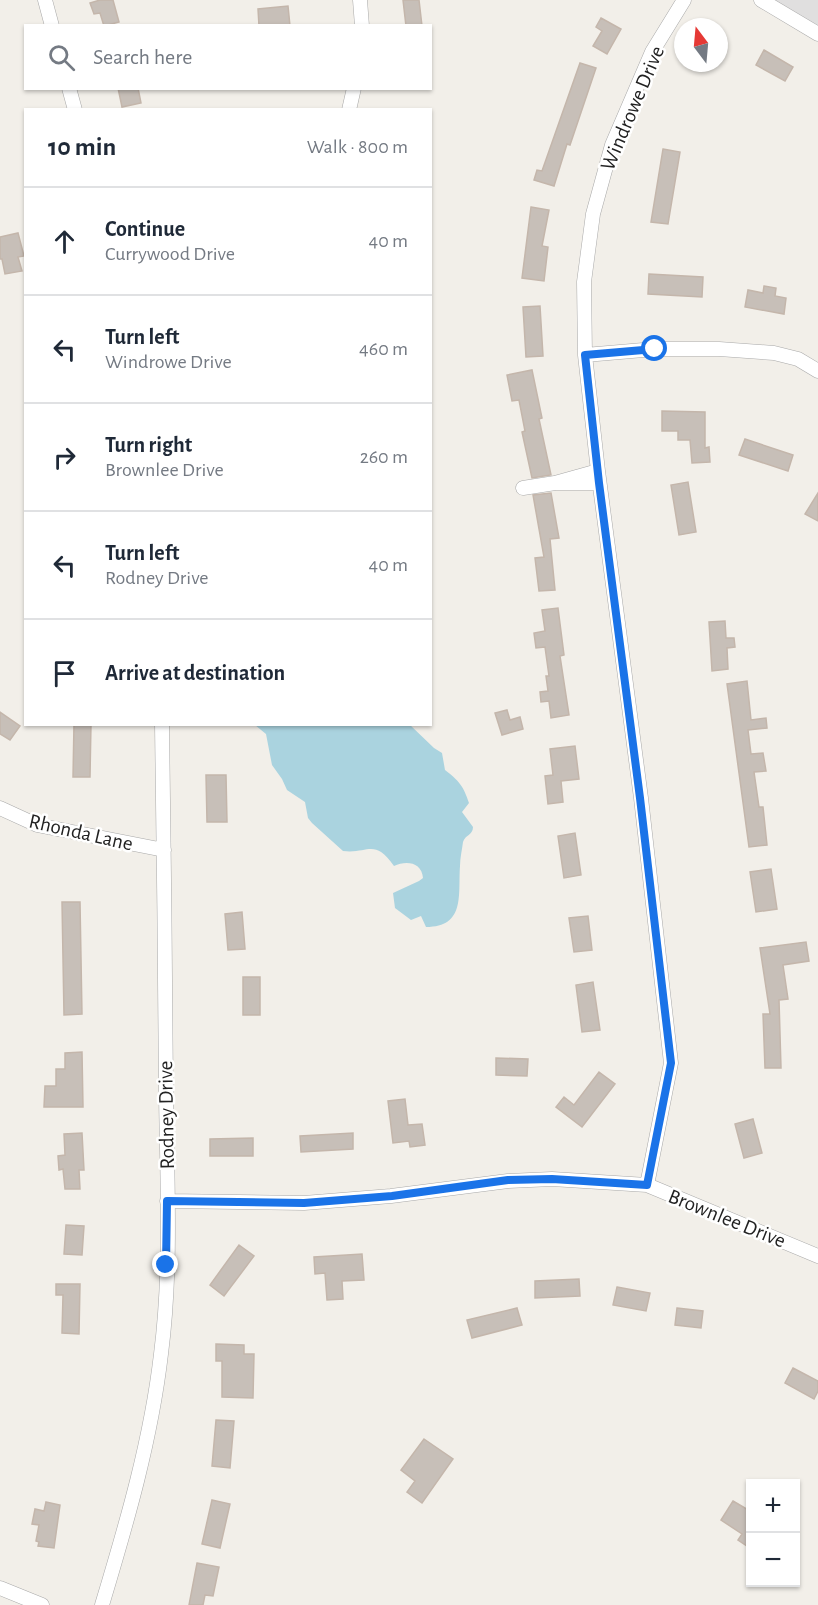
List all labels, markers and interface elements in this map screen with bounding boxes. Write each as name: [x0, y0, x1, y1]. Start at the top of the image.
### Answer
north arrow: [674, 18, 728, 72]
search box: [24, 24, 432, 90]
icon: search: [45, 41, 78, 74]
street label: Windrowe Drive: [597, 43, 668, 174]
text: Search here: [93, 46, 192, 68]
text: 10 min: [48, 134, 116, 160]
text: Walk · 800 m: [307, 137, 408, 157]
text: Continue: [105, 218, 185, 240]
icon: ahead: [48, 225, 81, 258]
text: 40 m: [369, 231, 408, 251]
text: Currywood Drive: [105, 244, 235, 264]
text: Turn left: [105, 326, 179, 348]
icon: left: [48, 333, 81, 366]
route start: [641, 335, 667, 361]
text: 460 m: [359, 339, 408, 359]
text: Windrowe Drive: [105, 352, 232, 372]
text: Turn right: [105, 434, 192, 456]
icon: right: [48, 441, 81, 474]
text: 260 m: [360, 447, 408, 467]
text: Brownlee Drive: [105, 460, 224, 480]
text: Turn left: [105, 542, 179, 564]
icon: left: [48, 549, 81, 582]
text: 40 m: [369, 555, 408, 575]
text: Rodney Drive: [105, 568, 209, 588]
icon: arrive: [48, 657, 81, 690]
text: Arrive at destination: [105, 662, 285, 684]
street label: Rhonda Lane: [27, 810, 135, 855]
street label: Rodney Drive: [155, 1060, 178, 1170]
street label: Brownlee Drive: [665, 1185, 788, 1252]
route end: [152, 1251, 178, 1277]
map controls: [746, 1479, 800, 1587]
button: +: [746, 1479, 800, 1533]
button: −: [746, 1533, 800, 1587]

